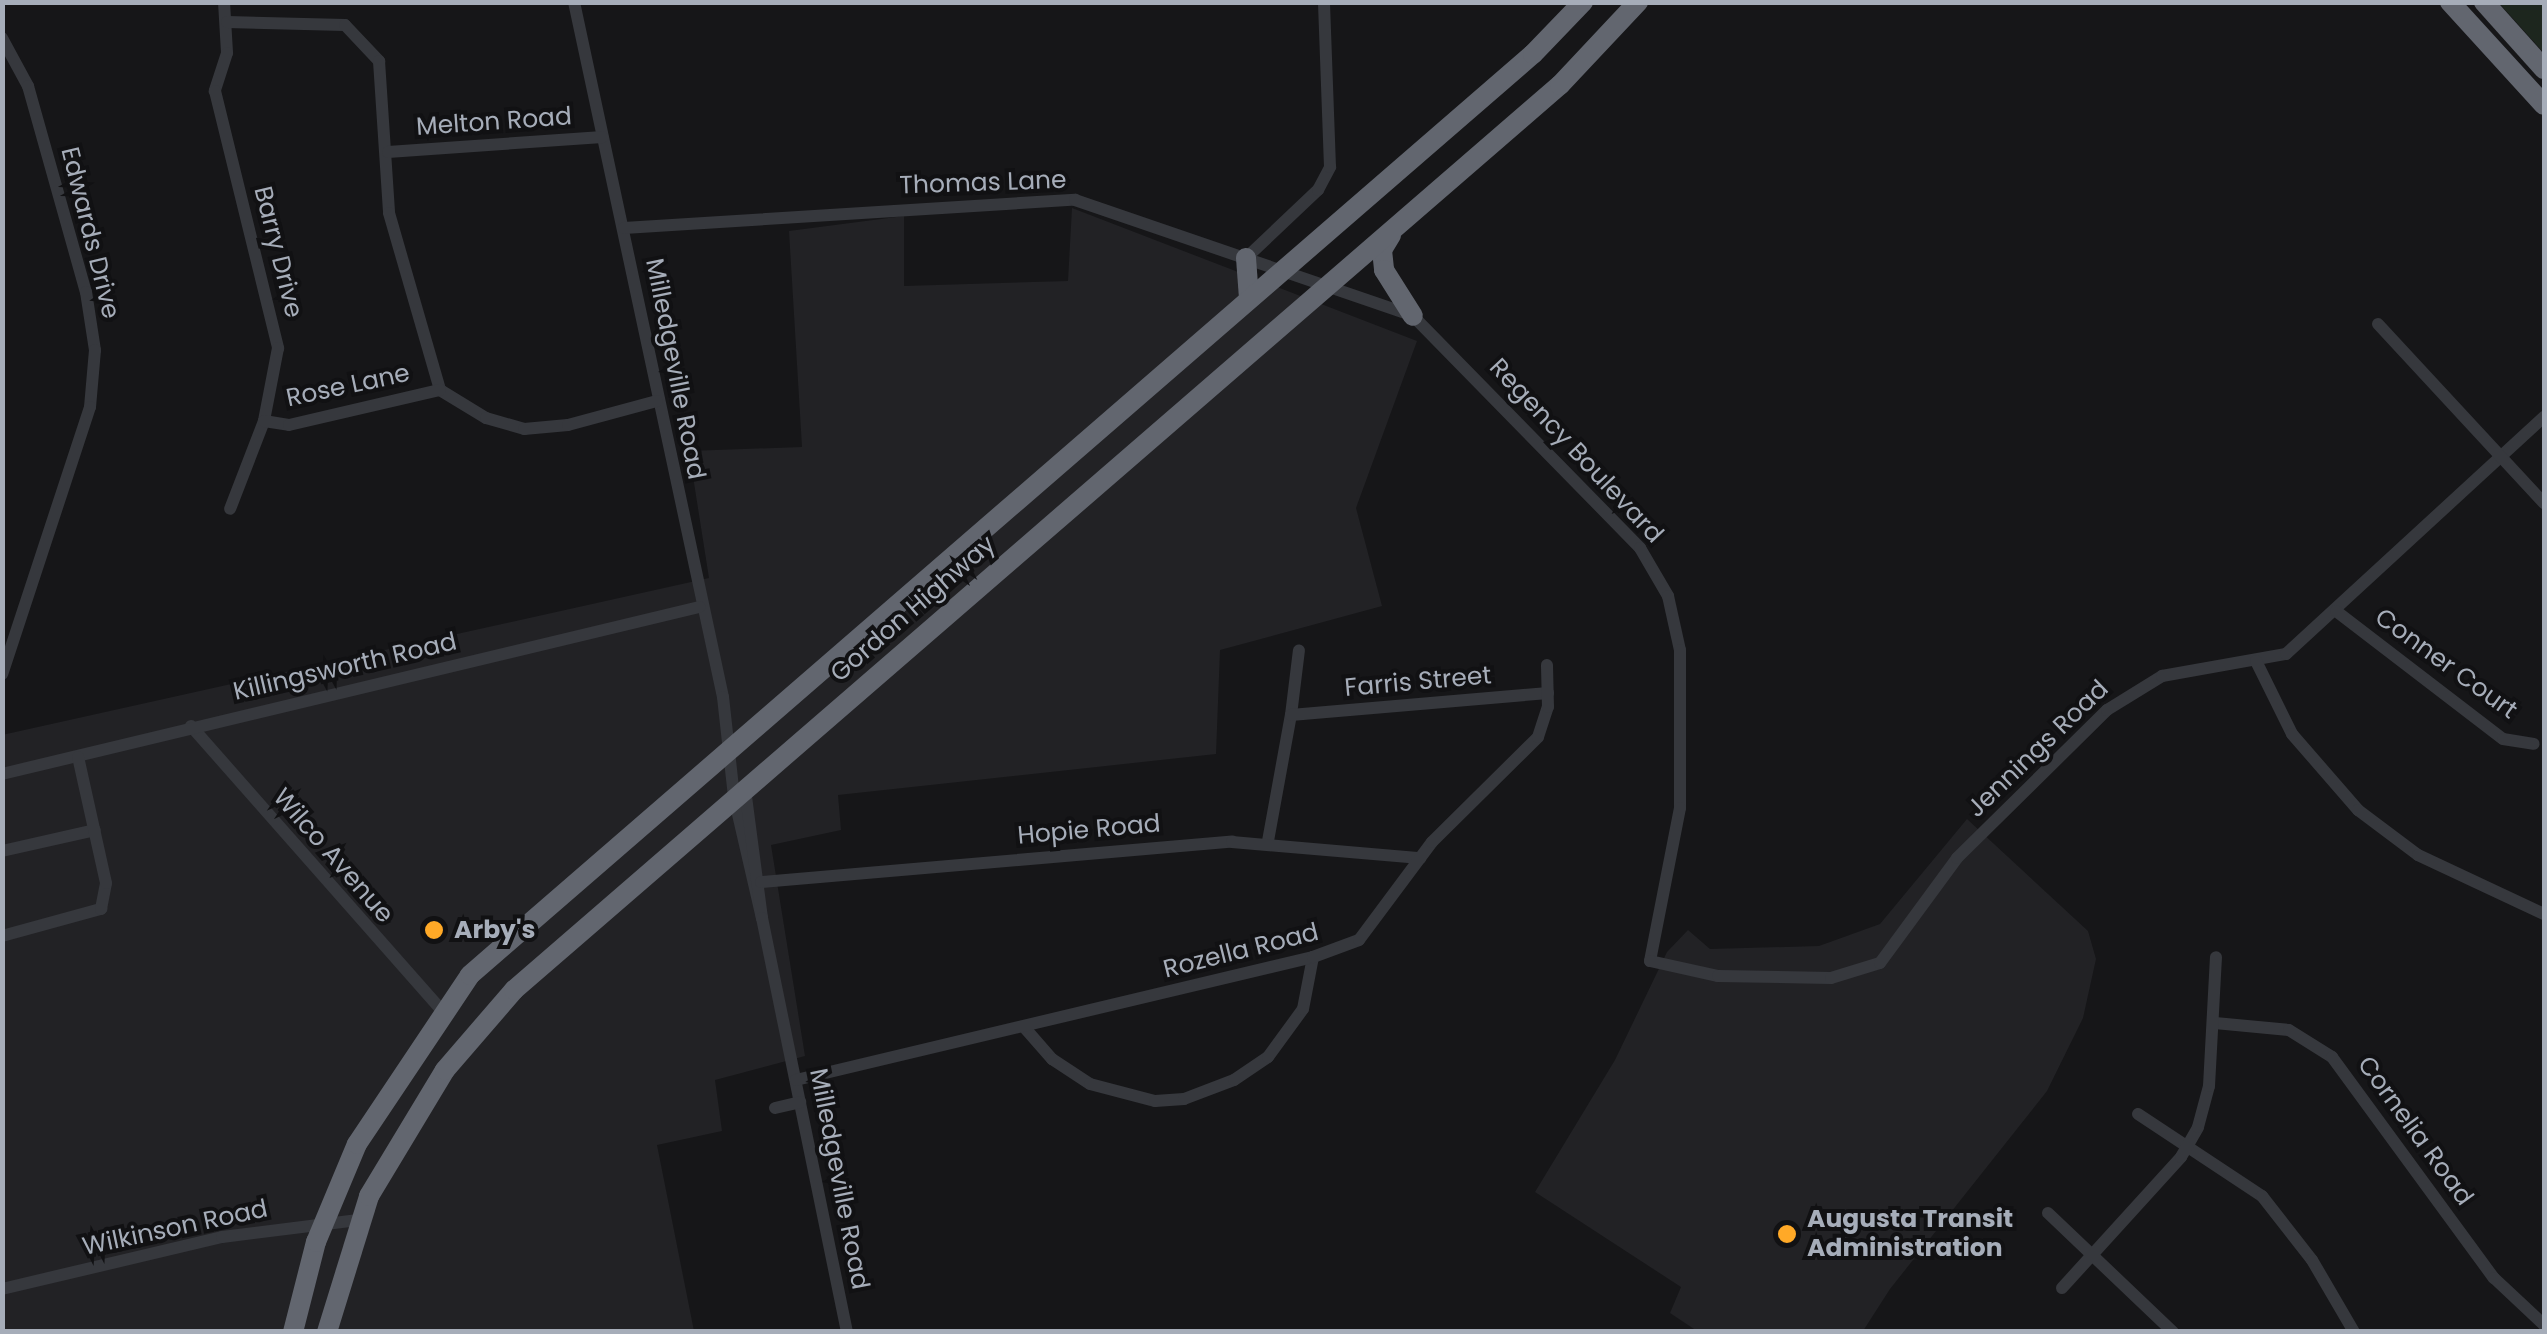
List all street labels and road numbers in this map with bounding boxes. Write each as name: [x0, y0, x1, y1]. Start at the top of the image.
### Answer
street label: Melton Road: [415, 102, 573, 142]
street label: Edwards Drive: [54, 144, 126, 322]
street label: Thomas Lane: [899, 165, 1067, 201]
street label: Barry Drive: [247, 183, 309, 321]
street label: Milledgeville Road: [639, 256, 711, 482]
street label: Regency Boulevard: [1483, 353, 1669, 549]
street label: Rose Lane: [283, 358, 413, 414]
street label: Gordon Highway: [825, 529, 1001, 689]
street label: Conner Court: [2369, 602, 2523, 726]
street label: Killingsworth Road: [230, 627, 460, 707]
street label: Farris Street: [1343, 661, 1493, 703]
street label: Jennings Road: [1961, 674, 2115, 824]
street label: Wilco Avenue: [266, 783, 400, 929]
street label: Hopie Road: [1016, 809, 1162, 851]
street label: Rozella Road: [1160, 917, 1322, 985]
street label: Cornelia Road: [2351, 1051, 2479, 1211]
street label: Milledgeville Road: [803, 1066, 875, 1292]
street label: Wilkinson Road: [80, 1194, 270, 1262]

